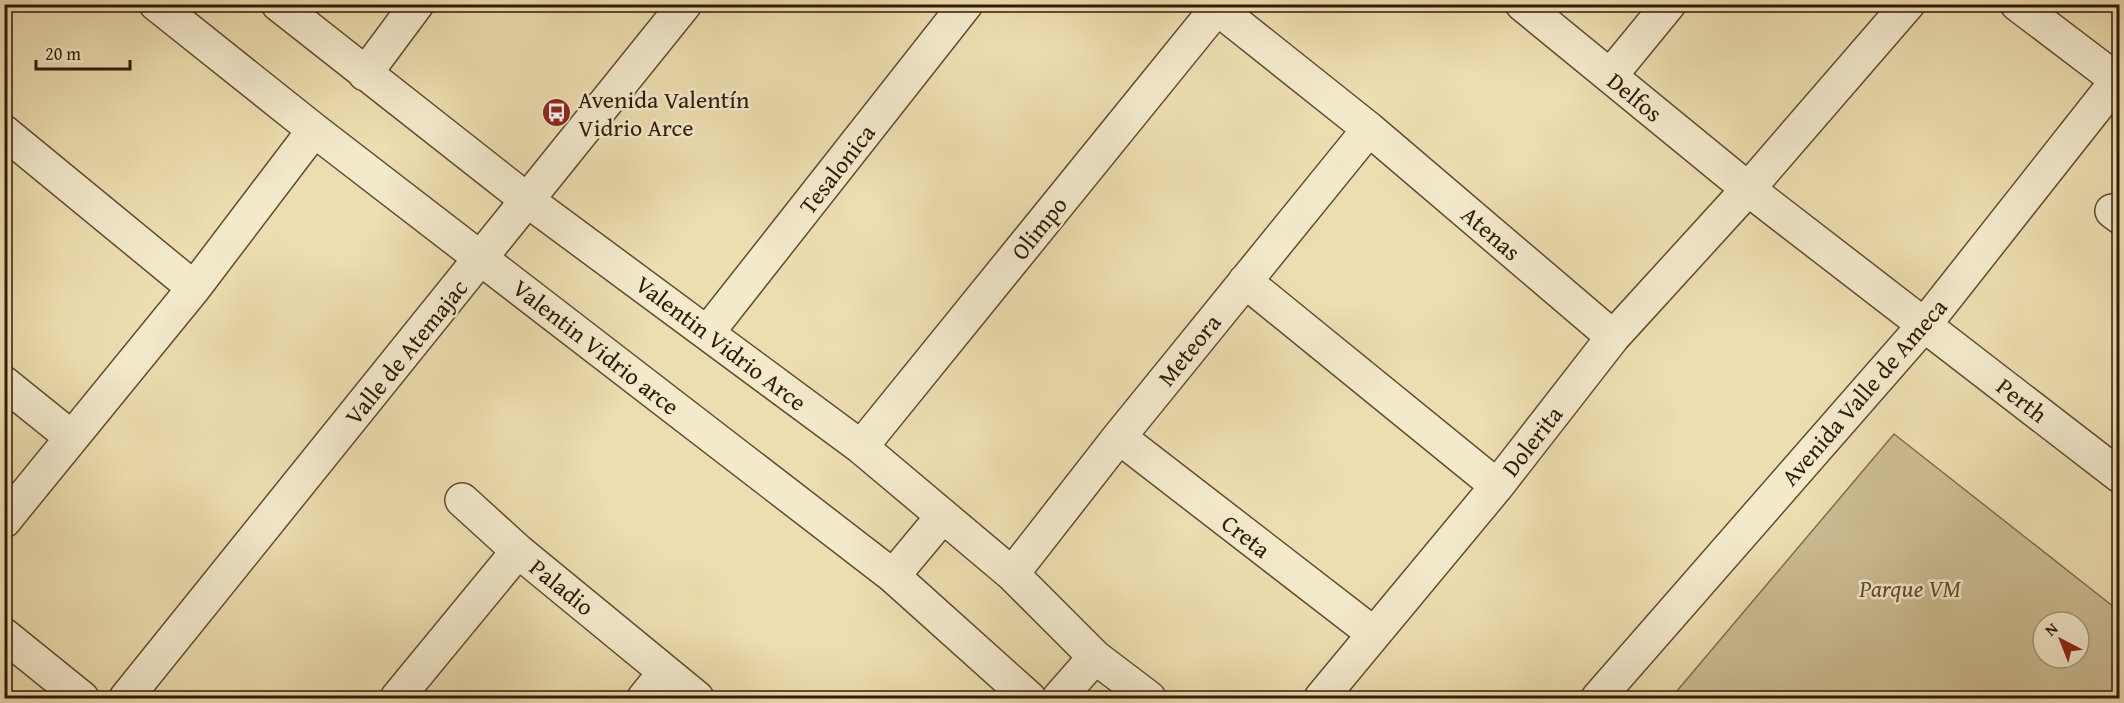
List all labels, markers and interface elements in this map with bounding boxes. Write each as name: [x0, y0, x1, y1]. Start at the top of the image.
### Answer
scale bar: [36, 33, 130, 71]
text: 20 m: [45, 40, 81, 67]
street label: Delfos: [1600, 64, 1670, 130]
place label: Avenida Valentín Vidrio Arce: [578, 82, 750, 145]
bus stop icon: Avenida Valentín Vidrio Arce: [541, 97, 573, 129]
street label: Tesalonica: [791, 116, 884, 221]
street label: Olimpo: [1002, 189, 1076, 267]
street label: Atenas: [1454, 197, 1528, 269]
street label: Valentin Vidrio Arce: [628, 267, 814, 419]
street label: Valle de Atemajac: [336, 271, 476, 432]
street label: Valentin Vidrio arce: [505, 271, 687, 423]
street label: Avenida Valle de Ameca: [1773, 290, 1956, 493]
street label: Meteora: [1149, 306, 1229, 394]
street label: Perth: [1989, 369, 2055, 431]
street label: Dolerita: [1493, 398, 1571, 484]
street label: Creta: [1214, 506, 1278, 567]
street label: Paladio: [522, 550, 602, 624]
park label: Parque VM: [1858, 571, 1962, 606]
north arrow: [2031, 610, 2091, 670]
text: N: [2039, 616, 2063, 641]

